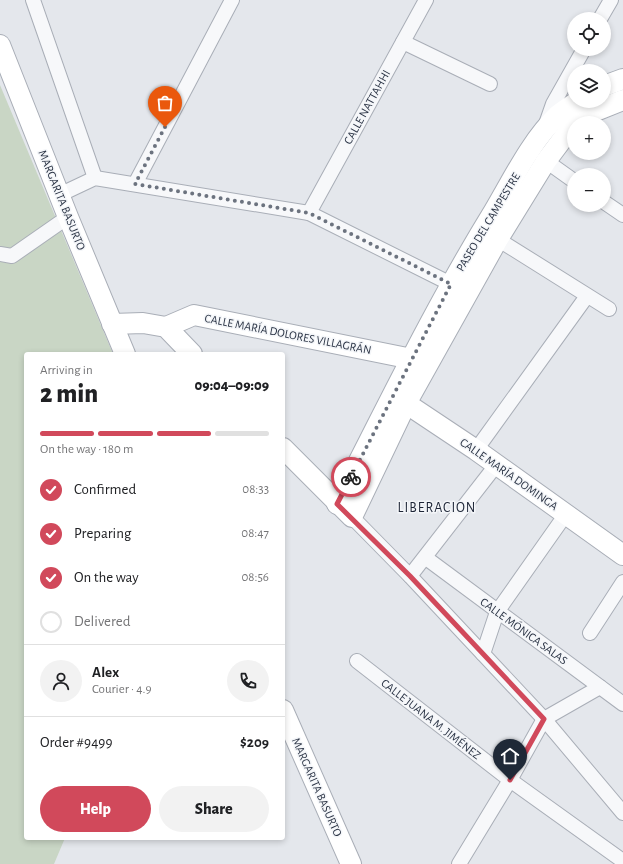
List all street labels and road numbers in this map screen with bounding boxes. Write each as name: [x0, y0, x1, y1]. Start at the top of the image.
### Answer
street label: CALLE NATTAHHI: [342, 68, 392, 146]
street label: MARGARITA BASURTO: [36, 148, 88, 252]
street label: PASEO DEL CAMPESTRE: [454, 171, 522, 273]
street label: CALLE MARÍA DOLORES VILLAGRÁN: [204, 311, 373, 356]
street label: CALLE MARÍA DOMINGA: [458, 435, 561, 512]
street label: CALLE MÓNICA SALAS: [478, 595, 571, 667]
street label: CALLE JUANA M. JIMÉNEZ: [379, 676, 484, 761]
street label: MARGARITA BASURTO: [290, 736, 344, 839]

